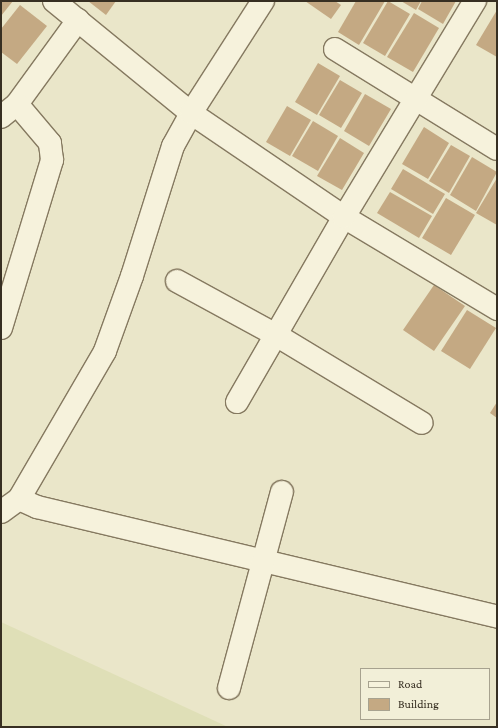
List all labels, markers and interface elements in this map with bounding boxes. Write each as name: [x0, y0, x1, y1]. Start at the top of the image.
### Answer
legend: [360, 668, 490, 720]
text: Road: [398, 677, 422, 691]
text: Building: [398, 697, 439, 711]

